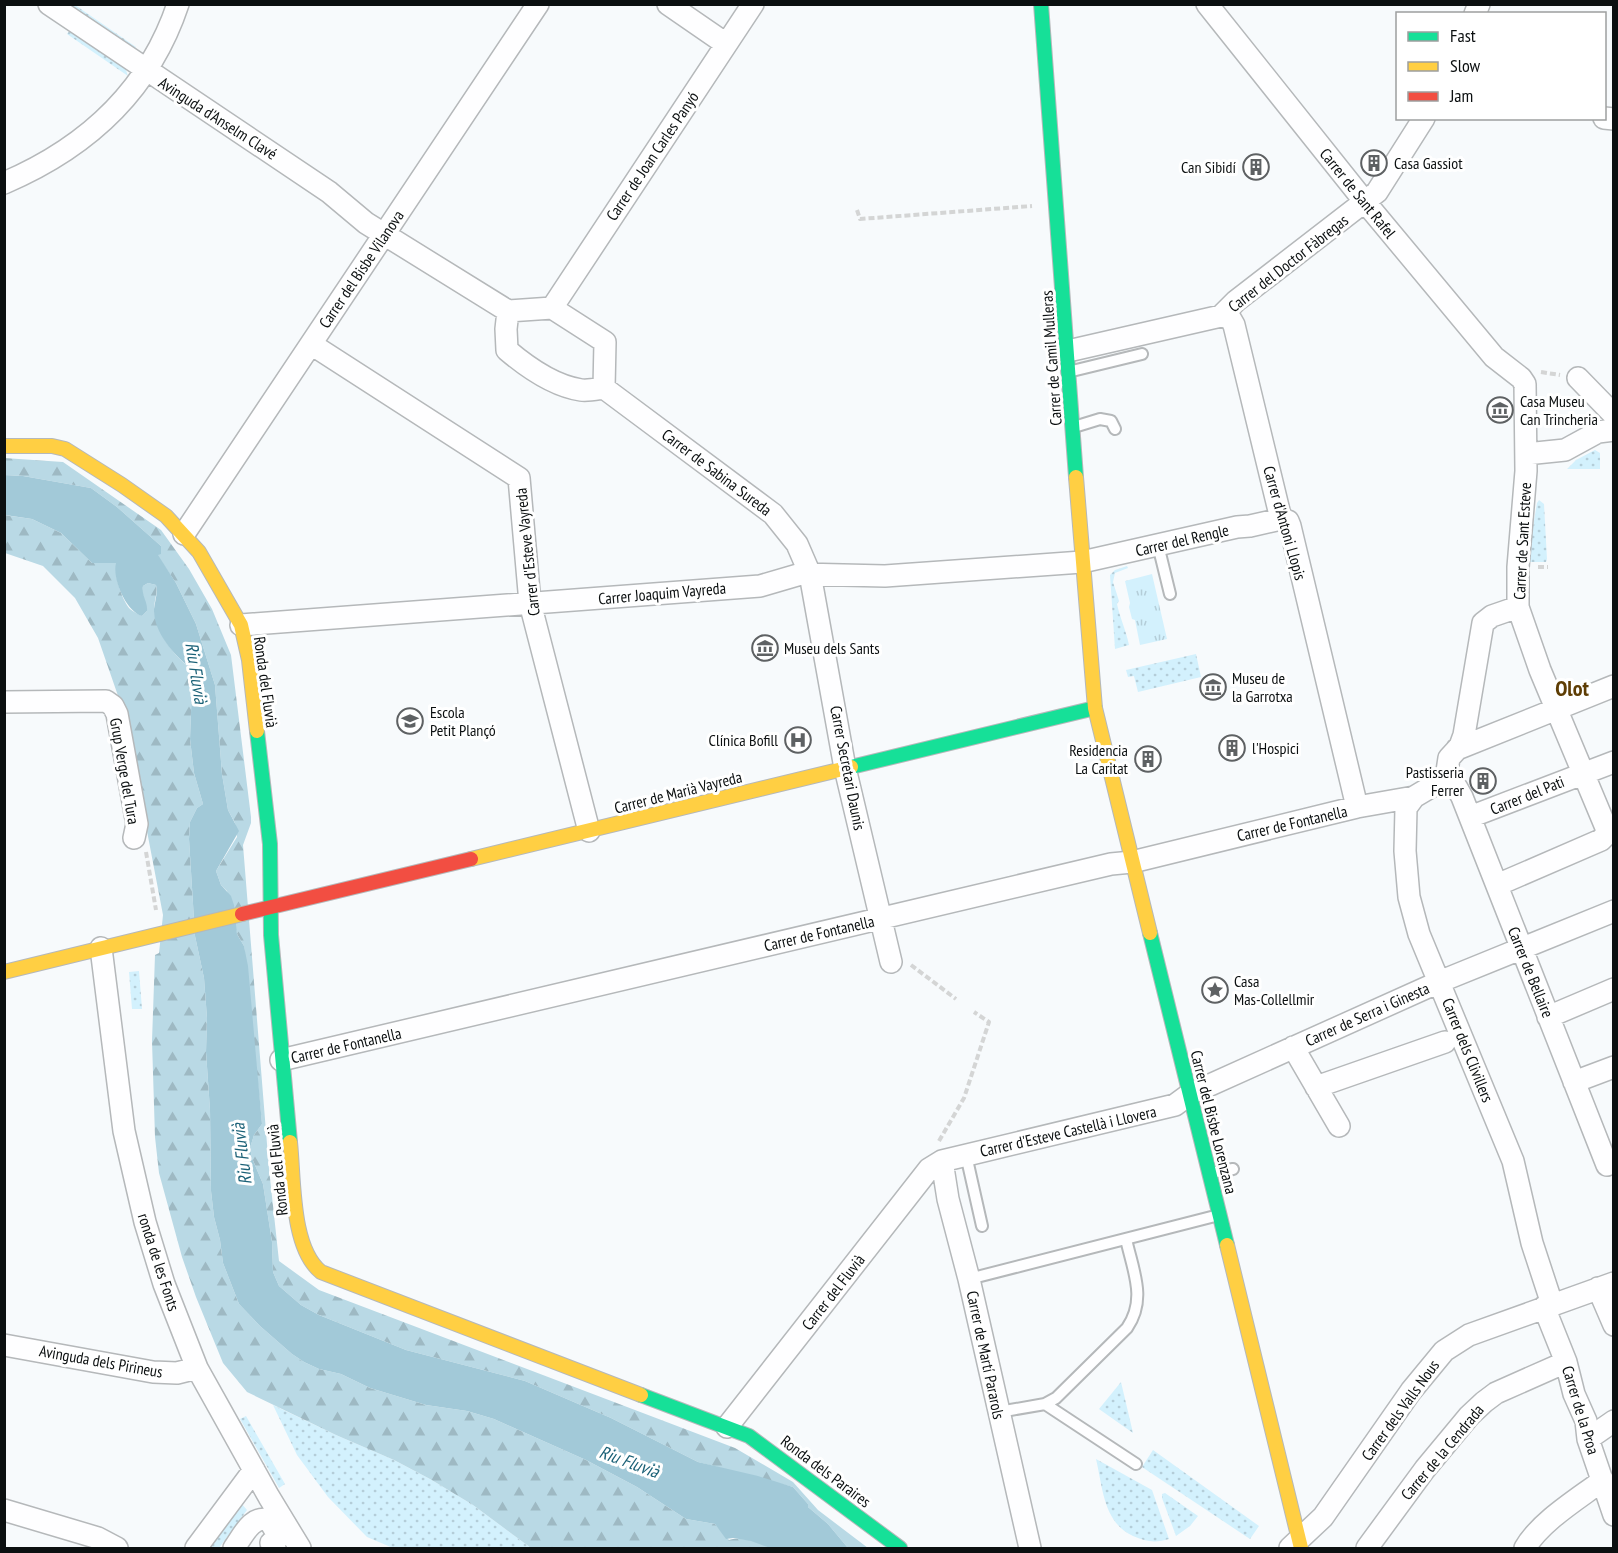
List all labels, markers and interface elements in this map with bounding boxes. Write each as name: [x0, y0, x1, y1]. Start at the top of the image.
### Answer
legend: [1396, 12, 1606, 120]
text: Fast: [1450, 24, 1476, 47]
text: Slow: [1450, 54, 1481, 77]
street label: Avinguda d'Anselm Clavé: [155, 72, 281, 164]
text: Jam: [1449, 84, 1473, 107]
street label: Carrer de Joan Carles Panyó: [601, 88, 703, 224]
street label: Carrer de Sant Rafel: [1316, 144, 1401, 242]
building icon: Casa Gassiot: [1359, 148, 1389, 178]
building icon: Can Sibidí: [1241, 152, 1271, 182]
place label: Casa Gassiot: [1394, 153, 1463, 173]
place label: Can Sibidí: [1181, 157, 1237, 177]
street label: Carrer del Bisbe Vilanova: [314, 206, 408, 332]
street label: Carrer del Doctor Fàbregas: [1224, 210, 1352, 316]
street label: Carrer de Camil Mulleras: [1036, 290, 1066, 426]
place label: Casa Museu Can Trincheria: [1520, 391, 1598, 429]
museum icon: Casa Museu Can Trincheria: [1485, 395, 1515, 425]
street label: Carrer de Sabina Sureda: [658, 424, 776, 520]
street label: Carrer d'Antoni Llopis: [1259, 464, 1311, 582]
street label: Carrer de Sant Esteve: [1509, 482, 1535, 600]
street label: Carrer d'Esteve Vayreda: [510, 487, 544, 617]
street label: Carrer del Rengle: [1133, 520, 1231, 560]
street label: Carrer Joaquim Vayreda: [597, 577, 727, 609]
museum icon: Museu dels Sants: [750, 633, 780, 663]
street label: Ronda del Fluvià: [250, 635, 282, 729]
place label: Museu dels Sants: [784, 638, 880, 658]
water label: Riu Fluvià: [180, 641, 213, 706]
place label: Museu de la Garrotxa: [1232, 668, 1293, 706]
museum icon: Museu de la Garrotxa: [1198, 672, 1228, 702]
district label: Olot: [1555, 674, 1589, 702]
place label: Escola Petit Plançó: [430, 702, 496, 740]
street label: Carrer Secretari Daunis: [826, 704, 870, 832]
school or university icon: Escola Petit Plançó: [395, 706, 425, 736]
street label: Grup Verge del Tura: [106, 716, 144, 826]
hospital icon: Clínica Bofill: [783, 725, 813, 755]
place label: Clínica Bofill: [709, 730, 778, 750]
building icon: l'Hospici: [1217, 733, 1247, 763]
place label: l'Hospici: [1252, 738, 1299, 758]
place label: Residencia La Caritat: [1069, 740, 1129, 778]
building icon: Residencia La Caritat: [1133, 744, 1163, 774]
place label: Pastisseria Ferrer: [1406, 762, 1465, 800]
street label: Carrer de Marià Vayreda: [612, 766, 744, 818]
building icon: Pastisseria Ferrer: [1468, 766, 1498, 796]
street label: Carrer del Pati: [1487, 771, 1567, 819]
street label: Carrer de Fontanella: [1235, 801, 1349, 845]
street label: Carrer de Fontanella: [762, 911, 876, 955]
street label: Carrer de Bellaire: [1504, 924, 1558, 1020]
place label: Casa Mas-Collellmir: [1234, 971, 1315, 1009]
place icon: Casa Mas-Collellmir: [1200, 975, 1230, 1005]
street label: Carrer de Serra i Ginesta: [1302, 978, 1432, 1050]
street label: Carrer dels Clivillers: [1438, 995, 1498, 1105]
street label: Carrer de Fontanella: [289, 1023, 403, 1067]
street label: Carrer del Bisbe Lorenzana: [1186, 1048, 1242, 1196]
street label: Carrer d'Esteve Castellà i Llovera: [978, 1101, 1158, 1161]
water label: Riu Fluvià: [226, 1121, 257, 1186]
street label: Ronda del Fluvià: [262, 1123, 292, 1217]
street label: ronda de les Fonts: [134, 1211, 184, 1313]
street label: Carrer del Fluvià: [797, 1250, 869, 1334]
street label: Carrer de Martí Pararols: [963, 1289, 1009, 1421]
street label: Avinguda dels Pirineus: [38, 1340, 164, 1382]
street label: Carrer dels Valls Nous: [1357, 1356, 1443, 1464]
street label: Carrer de la Proa: [1558, 1363, 1604, 1457]
street label: Carrer de la Cendrada: [1396, 1400, 1488, 1504]
street label: Ronda dels Paraires: [777, 1431, 875, 1511]
water label: Riu Fluvià: [596, 1440, 663, 1483]

